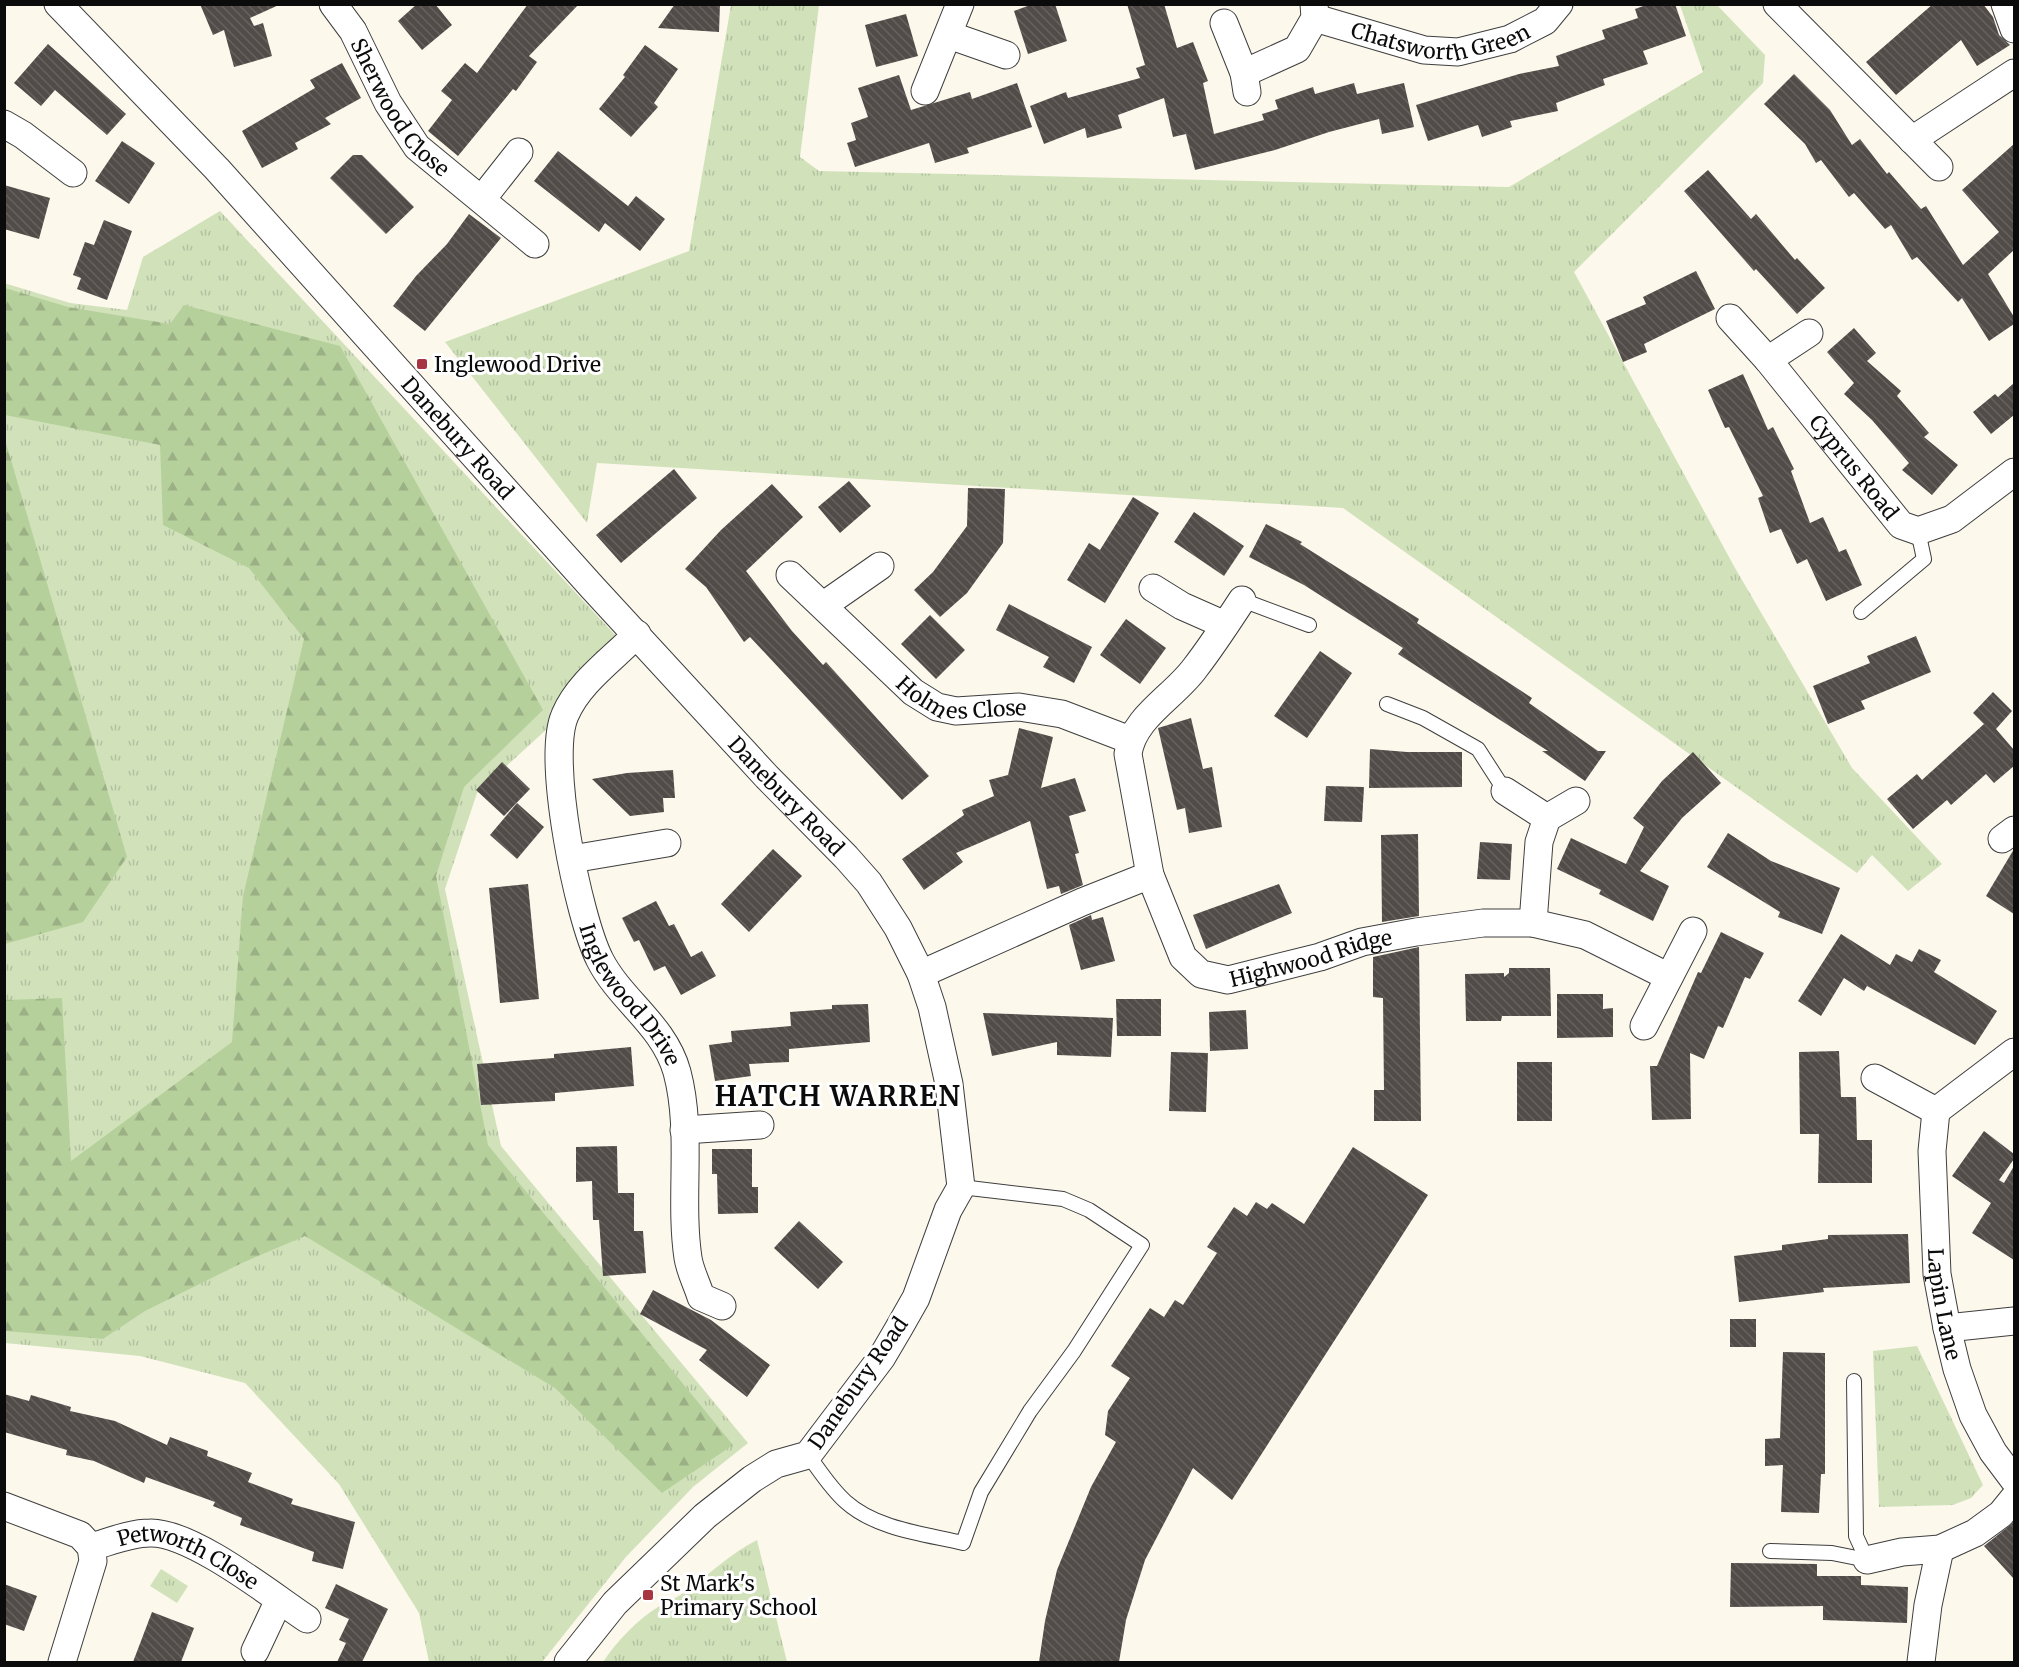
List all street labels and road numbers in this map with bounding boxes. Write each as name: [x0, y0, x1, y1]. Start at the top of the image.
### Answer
street label: Chatsworth Green: [1348, 12, 1532, 38]
street label: Sherwood Close: [345, 34, 455, 182]
street label: Danebury Road: [396, 371, 520, 505]
street label: Cyprus Road: [1804, 409, 1905, 525]
street label: Holmes Close: [891, 670, 1029, 725]
street label: Danebury Road: [723, 730, 850, 861]
street label: Inglewood Drive: [574, 920, 687, 1069]
street label: Highwood Ridge: [1226, 923, 1394, 993]
street label: Lapin Lane: [1922, 1248, 1968, 1363]
street label: Danebury Road: [802, 1311, 914, 1454]
street label: Petworth Close: [114, 1519, 264, 1595]

